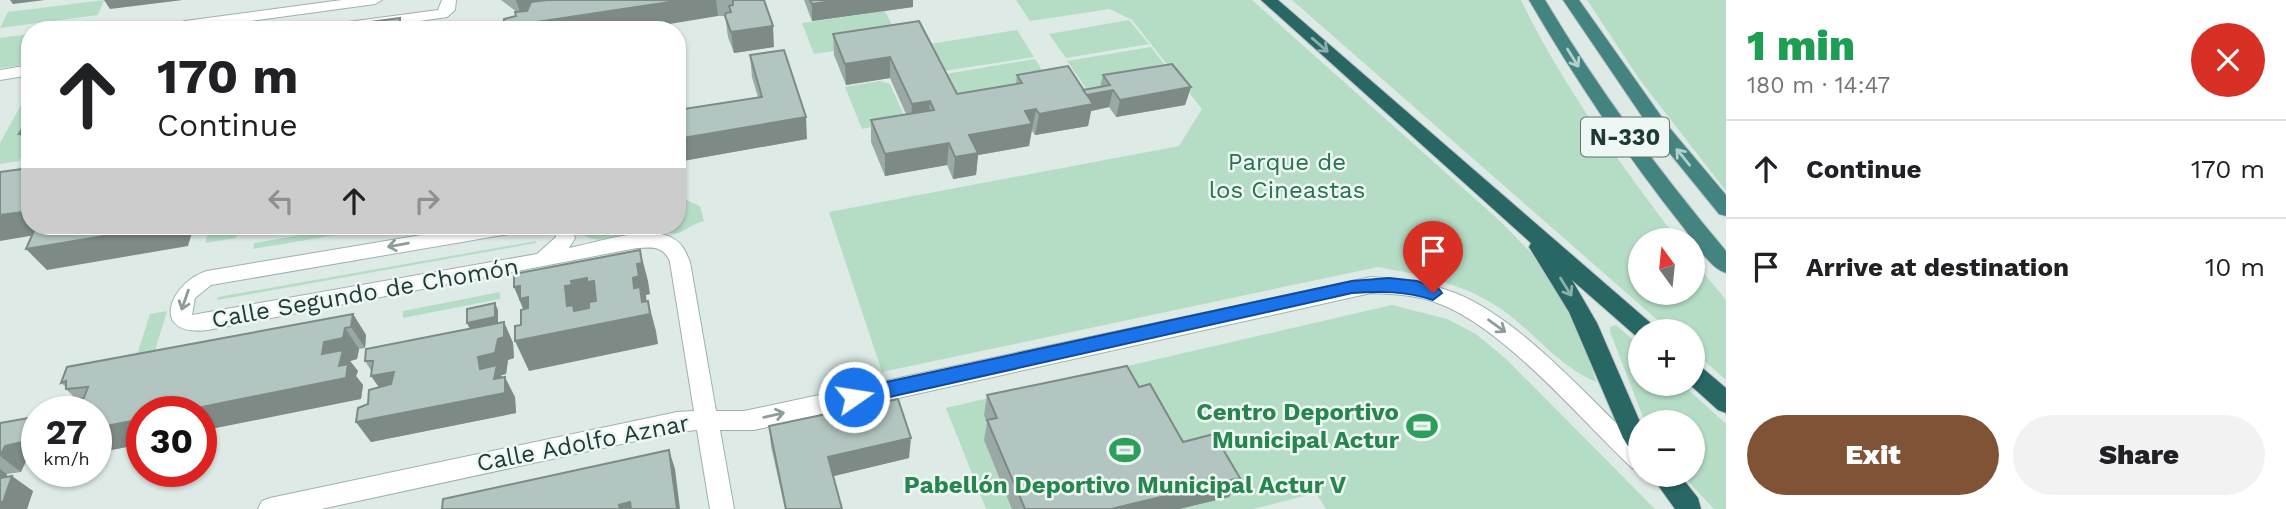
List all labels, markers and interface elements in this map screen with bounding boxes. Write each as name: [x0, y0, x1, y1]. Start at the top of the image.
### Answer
text: 1 min: [1747, 21, 1855, 70]
button: close: [2191, 23, 2265, 97]
one-way arrow: [1311, 37, 1329, 53]
text: 170 m: [157, 47, 298, 105]
one-way arrow: [1566, 48, 1580, 68]
icon: ahead: [42, 49, 133, 140]
text: 180 m · 14:47: [1747, 72, 1890, 99]
text: Continue: [157, 106, 298, 144]
road number: N-330: [1581, 118, 1669, 156]
park label: Parque de los Cineastas: [1209, 148, 1365, 204]
one-way arrow: [1675, 148, 1690, 166]
icon: ahead: [1747, 150, 1785, 188]
text: Continue: [1806, 154, 1922, 184]
text: 170 m: [2191, 154, 2265, 184]
icon: left: [262, 182, 300, 220]
icon: ahead: [335, 182, 373, 220]
icon: right: [408, 182, 446, 220]
pin: [1403, 221, 1463, 293]
north arrow: [1628, 228, 1704, 304]
map controls: [1628, 228, 1705, 487]
icon: arrive: [1414, 232, 1452, 270]
one-way arrow: [387, 239, 410, 252]
icon: arrive: [1747, 248, 1785, 286]
street label: Calle Segundo de Chomón: [209, 252, 521, 334]
text: Arrive at destination: [1806, 252, 2069, 282]
text: 10 m: [2205, 252, 2265, 282]
one-way arrow: [1560, 276, 1574, 296]
one-way arrow: [178, 289, 190, 311]
one-way arrow: [1487, 319, 1506, 333]
button: +: [1628, 319, 1705, 396]
position arrow: [817, 360, 891, 434]
speed limit sign: 30: [126, 396, 217, 487]
place label: Centro Deportivo Municipal Actur: [1196, 398, 1400, 454]
one-way arrow: [762, 408, 785, 421]
street label: Calle Adolfo Aznar: [474, 409, 692, 477]
sports icon: Centro Deportivo Municipal Actur: [1405, 409, 1439, 443]
button: −: [1628, 410, 1705, 487]
text: 27: [46, 411, 87, 453]
button: Exit: [1747, 415, 1999, 495]
button: Share: [2013, 415, 2265, 495]
sports icon: Pabellón Deportivo Municipal Actur V: [1108, 433, 1142, 467]
text: km/h: [43, 448, 90, 469]
place label: Pabellón Deportivo Municipal Actur V: [904, 471, 1347, 499]

